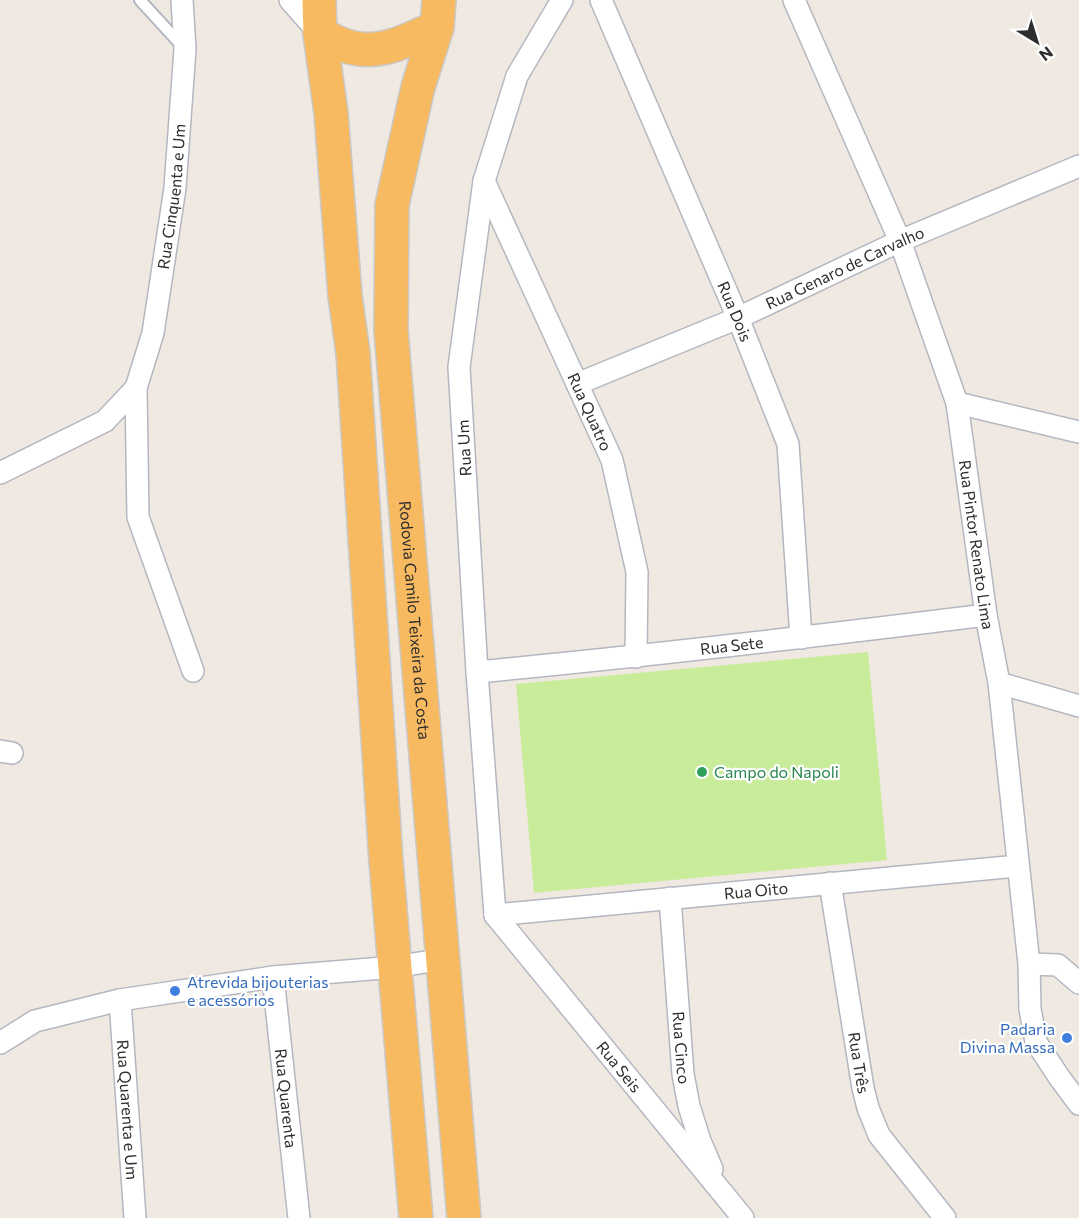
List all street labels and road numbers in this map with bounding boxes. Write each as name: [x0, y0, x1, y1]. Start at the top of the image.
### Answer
street label: Rua Cinquenta e Um: [153, 123, 189, 270]
street label: Rua Genaro de Carvalho: [762, 222, 927, 313]
street label: Rua Dois: [714, 278, 756, 344]
street label: Rua Quatro: [564, 370, 616, 454]
street label: Rua Um: [453, 419, 474, 477]
street label: Rua Pintor Renato Lima: [956, 459, 999, 631]
street label: Rodovia Camilo Teixeira da Costa: [396, 500, 435, 740]
street label: Rua Sete: [699, 632, 764, 658]
street label: Rua Oito: [723, 878, 789, 903]
street label: Rua Cinco: [669, 1011, 695, 1085]
street label: Rua Três: [845, 1031, 874, 1095]
street label: Rua Seis: [593, 1037, 646, 1096]
street label: Rua Quarenta e Um: [114, 1039, 142, 1180]
street label: Rua Quarenta: [272, 1047, 301, 1149]

